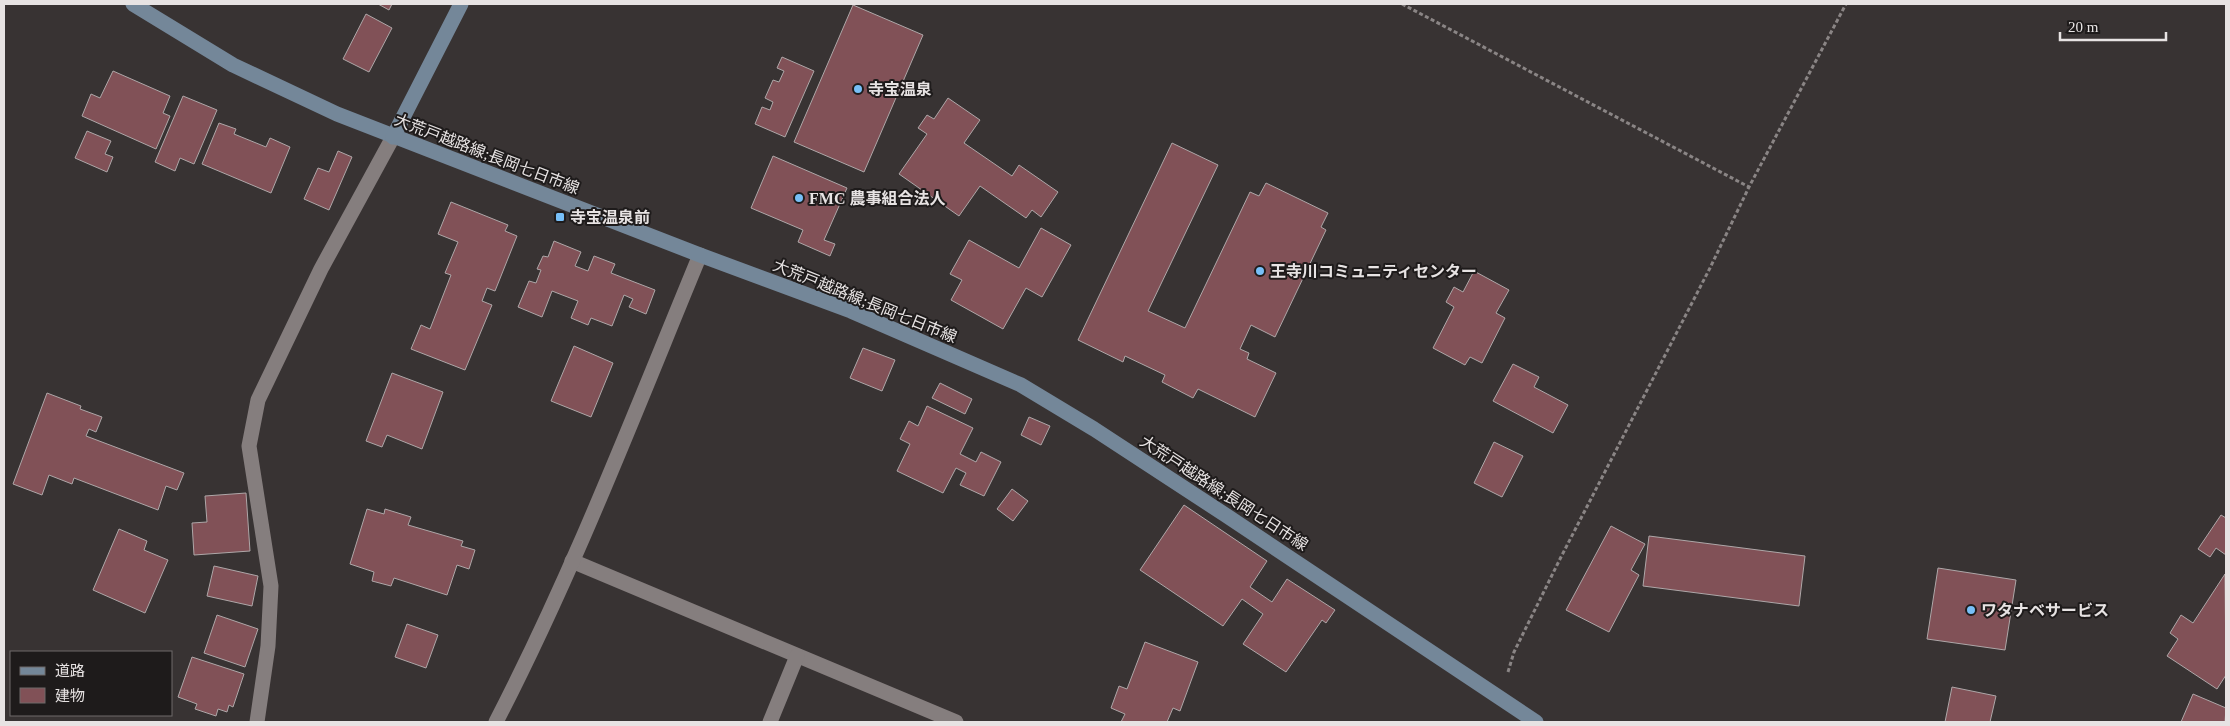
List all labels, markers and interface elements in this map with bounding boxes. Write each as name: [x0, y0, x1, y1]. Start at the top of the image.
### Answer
scale bar: [2060, 10, 2166, 42]
text: 20 m: [2068, 19, 2099, 35]
place label: 寺宝温泉: [868, 81, 932, 98]
marker: 寺宝温泉: [852, 83, 864, 95]
street label: 大荒戸越路線;長岡七日市線: [392, 111, 582, 197]
place label: FMC 農事組合法人: [809, 190, 945, 207]
marker: FMC 農事組合法人: [793, 192, 805, 204]
place label: 寺宝温泉前: [570, 209, 650, 226]
marker: 寺宝温泉前: [554, 211, 566, 223]
street label: 大荒戸越路線;長岡七日市線: [771, 256, 959, 346]
place label: 王寺川コミュニティセンター: [1270, 263, 1477, 280]
marker: 王寺川コミュニティセンター: [1254, 265, 1266, 277]
street label: 大荒戸越路線;長岡七日市線: [1137, 432, 1311, 554]
place label: ワタナベサービス: [1981, 602, 2109, 619]
marker: ワタナベサービス: [1965, 604, 1977, 616]
legend: [10, 651, 172, 716]
text: 道路: [55, 663, 85, 679]
text: 建物: [55, 688, 85, 704]

